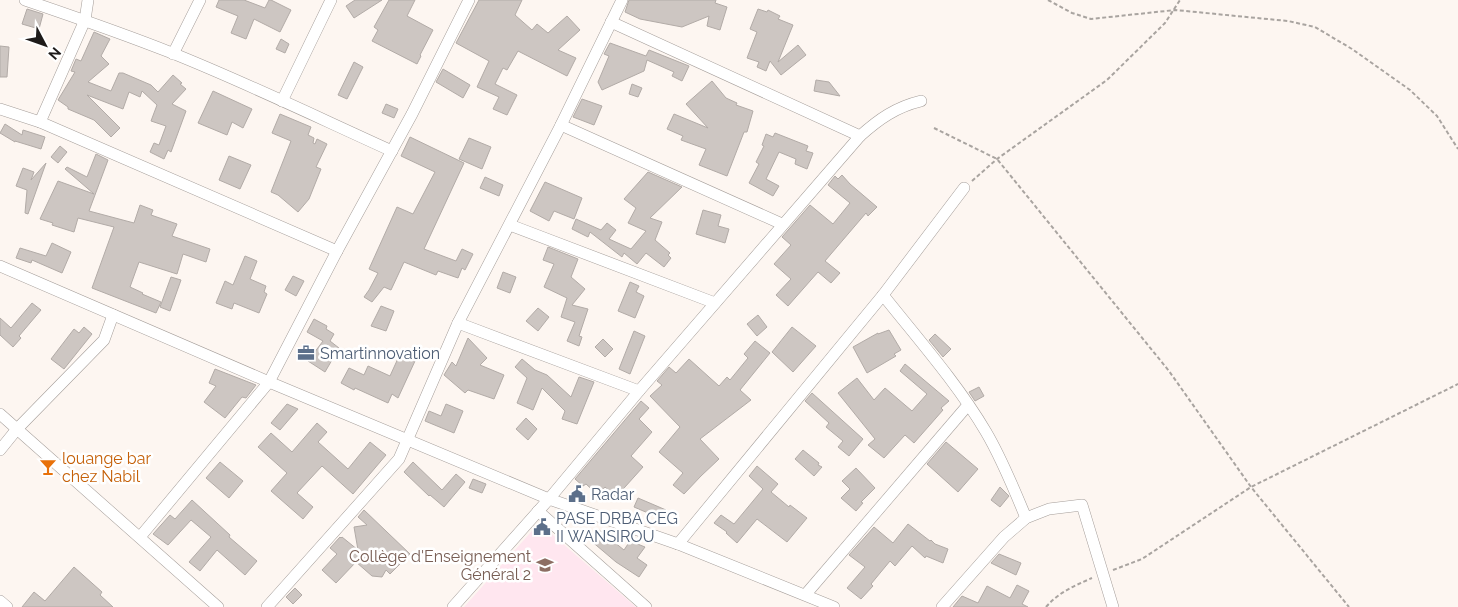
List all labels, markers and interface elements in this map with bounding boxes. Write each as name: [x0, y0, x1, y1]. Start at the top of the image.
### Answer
north arrow: [20, 20, 70, 70]
text: N: [45, 44, 64, 63]
office icon: Smartinnovation: [296, 343, 316, 363]
place label: Smartinnovation: [320, 344, 440, 363]
place label: louange bar chez Nabil: [62, 449, 151, 486]
bar icon: louange bar chez Nabil: [38, 457, 58, 477]
public building icon: Radar: [567, 484, 587, 504]
place label: Radar: [591, 485, 635, 504]
place label: PASE DRBA CEG II WANSIROU: [556, 509, 678, 546]
public building icon: PASE DRBA CEG II WANSIROU: [532, 517, 552, 537]
place label: Collège d'Enseignement Général 2: [349, 547, 532, 584]
school or university icon: Collège d'Enseignement Général 2: [535, 555, 555, 575]

